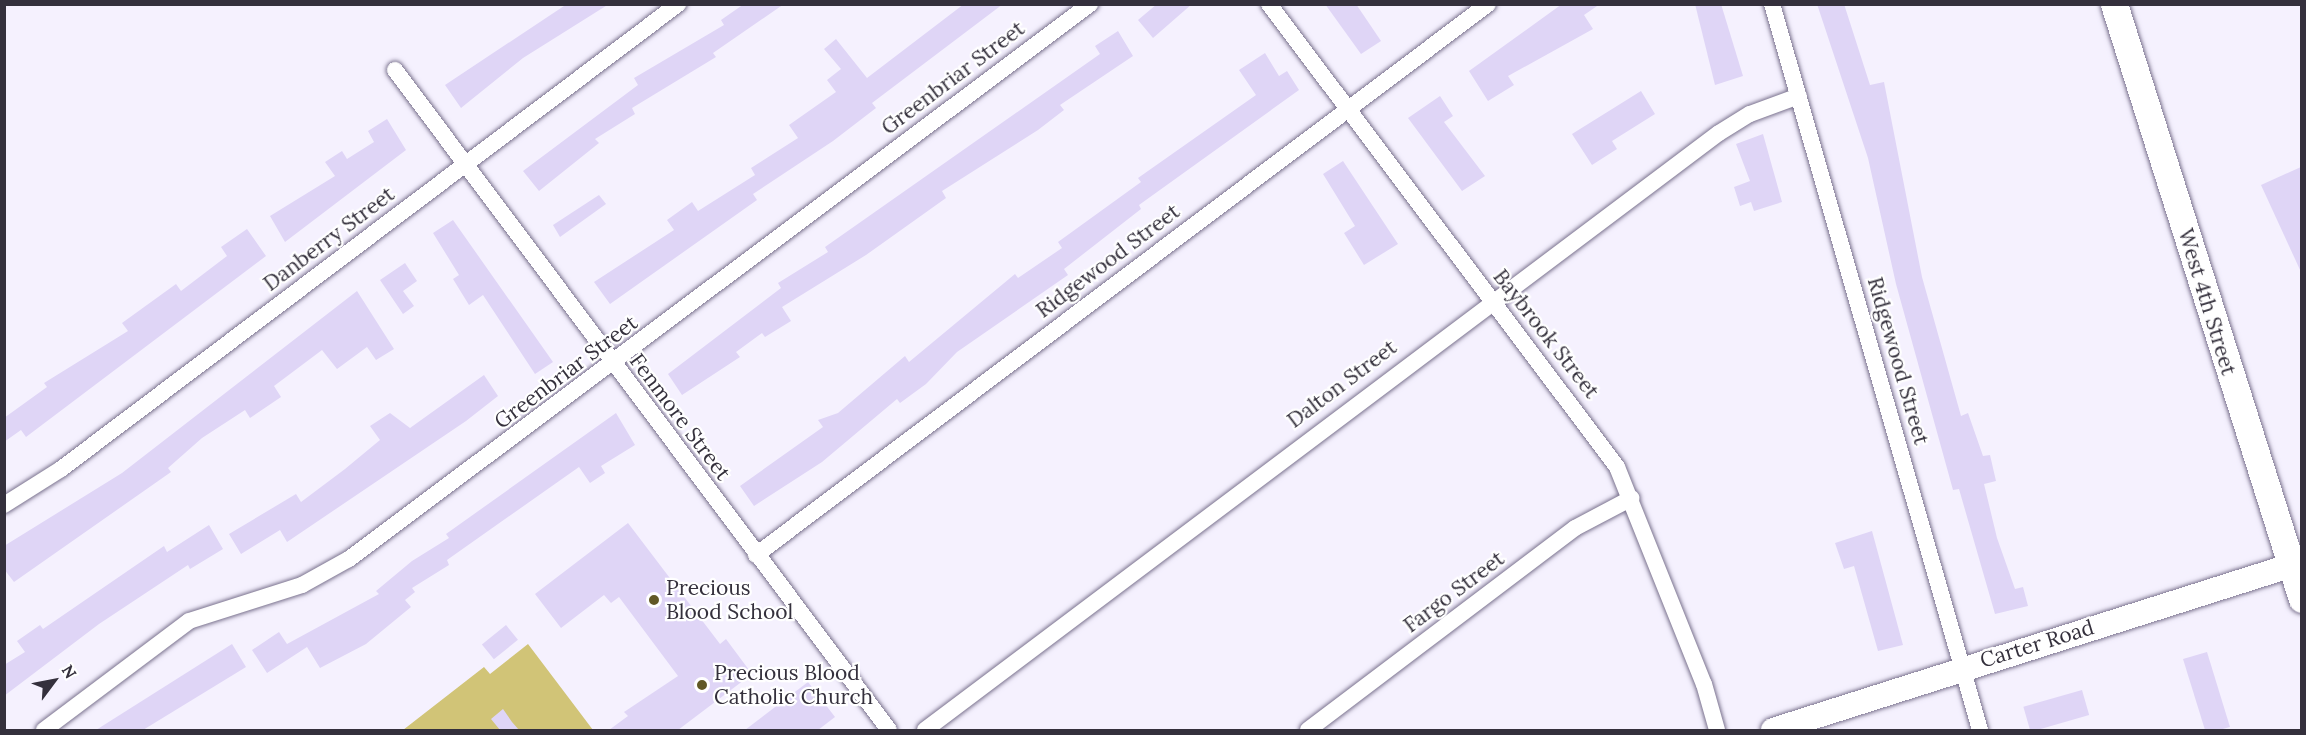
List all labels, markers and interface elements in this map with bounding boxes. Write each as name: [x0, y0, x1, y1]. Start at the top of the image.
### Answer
street label: Greenbriar Street: [877, 16, 1029, 140]
street label: Danberry Street: [259, 182, 399, 296]
street label: Ridgewood Street: [1031, 199, 1185, 323]
street label: West 4th Street: [2173, 226, 2241, 378]
street label: Baybrook Street: [1488, 264, 1604, 404]
street label: Ridgewood Street: [1862, 274, 1934, 448]
street label: Greenbriar Street: [490, 310, 642, 434]
street label: Dalton Street: [1282, 335, 1402, 433]
street label: Fenmore Street: [624, 349, 736, 485]
street label: Fargo Street: [1399, 546, 1509, 638]
place label: Precious Blood School: [666, 575, 793, 625]
marker: Precious Blood School: [647, 593, 661, 607]
street label: Carter Road: [1977, 615, 2097, 673]
north arrow: [24, 651, 84, 711]
place label: Precious Blood Catholic Church: [714, 660, 873, 710]
text: N: [58, 661, 81, 682]
marker: Precious Blood Catholic Church: [695, 678, 709, 692]

